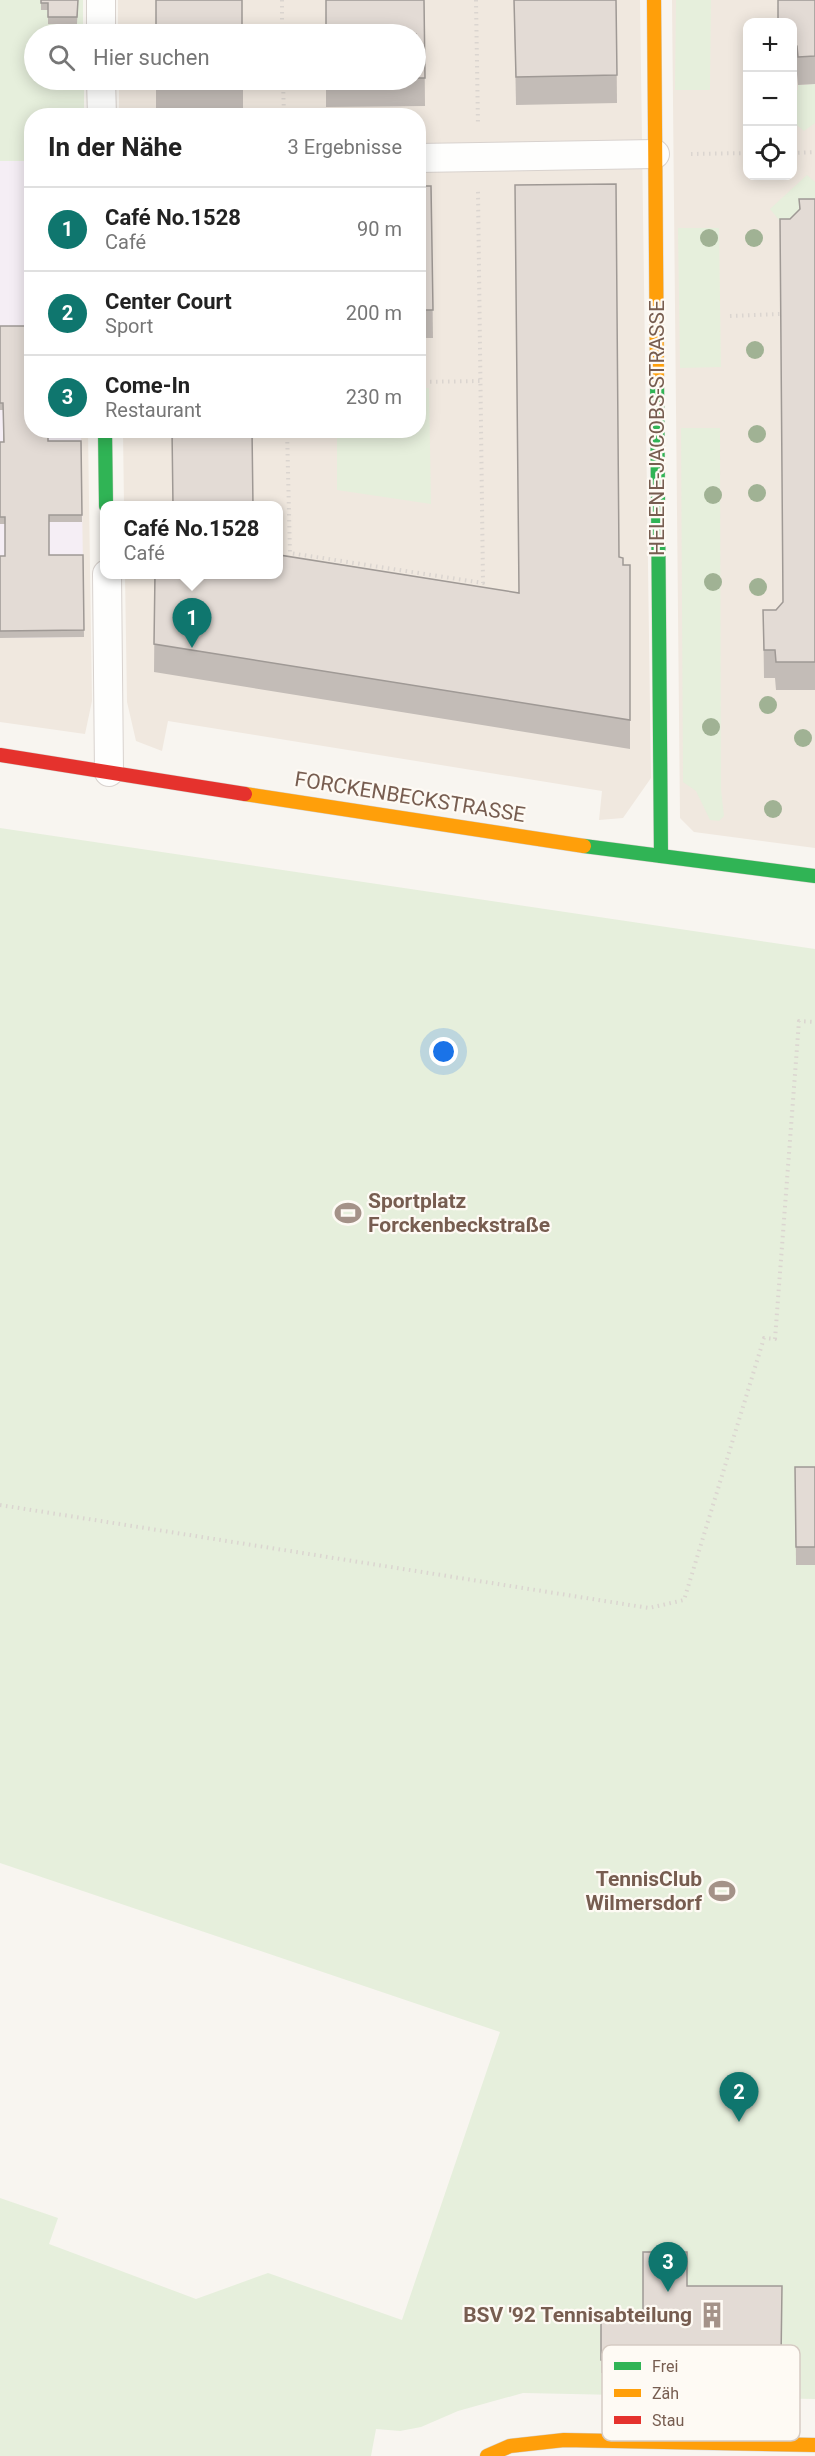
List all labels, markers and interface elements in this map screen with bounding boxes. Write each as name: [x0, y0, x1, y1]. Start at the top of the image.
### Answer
map controls: [743, 18, 797, 180]
button: +: [743, 18, 797, 72]
search box: [24, 24, 426, 90]
icon: search: [45, 41, 78, 74]
text: Hier suchen: [93, 45, 210, 70]
button: −: [743, 72, 797, 126]
button: locate: [743, 126, 797, 180]
text: In der Nähe: [48, 132, 182, 162]
text: 3 Ergebnisse: [288, 135, 402, 159]
text: Café No.1528: [105, 205, 241, 230]
text: 1: [62, 217, 73, 241]
text: 90 m: [357, 217, 402, 241]
text: Café: [105, 230, 146, 254]
text: Center Court: [105, 289, 232, 314]
street label: HELENE-JACOBS-STRASSE: [645, 300, 669, 556]
text: 2: [62, 301, 73, 325]
text: 200 m: [346, 301, 402, 325]
text: Sport: [105, 314, 153, 338]
text: Come-In: [105, 373, 190, 398]
text: 3: [62, 385, 73, 409]
text: 230 m: [346, 385, 402, 409]
text: Restaurant: [105, 398, 202, 422]
popup: [100, 501, 283, 579]
text: Café No.1528: [124, 516, 259, 541]
text: Café: [124, 541, 165, 565]
pin: 1: [172, 598, 212, 648]
street label: FORCKENBECKSTRASSE: [293, 767, 527, 827]
your location: [429, 1037, 458, 1066]
place label: Sportplatz Forckenbeckstraße: [368, 1189, 550, 1237]
sports icon: Sportplatz Forckenbeckstraße: [333, 1198, 363, 1228]
place label: TennisClub Wilmersdorf: [585, 1867, 702, 1915]
sports icon: TennisClub Wilmersdorf: [707, 1876, 737, 1906]
pin: 2: [720, 2072, 758, 2122]
pin: 3: [648, 2242, 688, 2292]
building icon: BSV '92 Tennisabteilung: [697, 2300, 727, 2330]
place label: BSV '92 Tennisabteilung: [463, 2303, 692, 2327]
legend: [602, 2345, 800, 2441]
text: Frei: [652, 2357, 678, 2376]
text: Zäh: [652, 2384, 679, 2403]
text: Stau: [652, 2411, 684, 2430]

